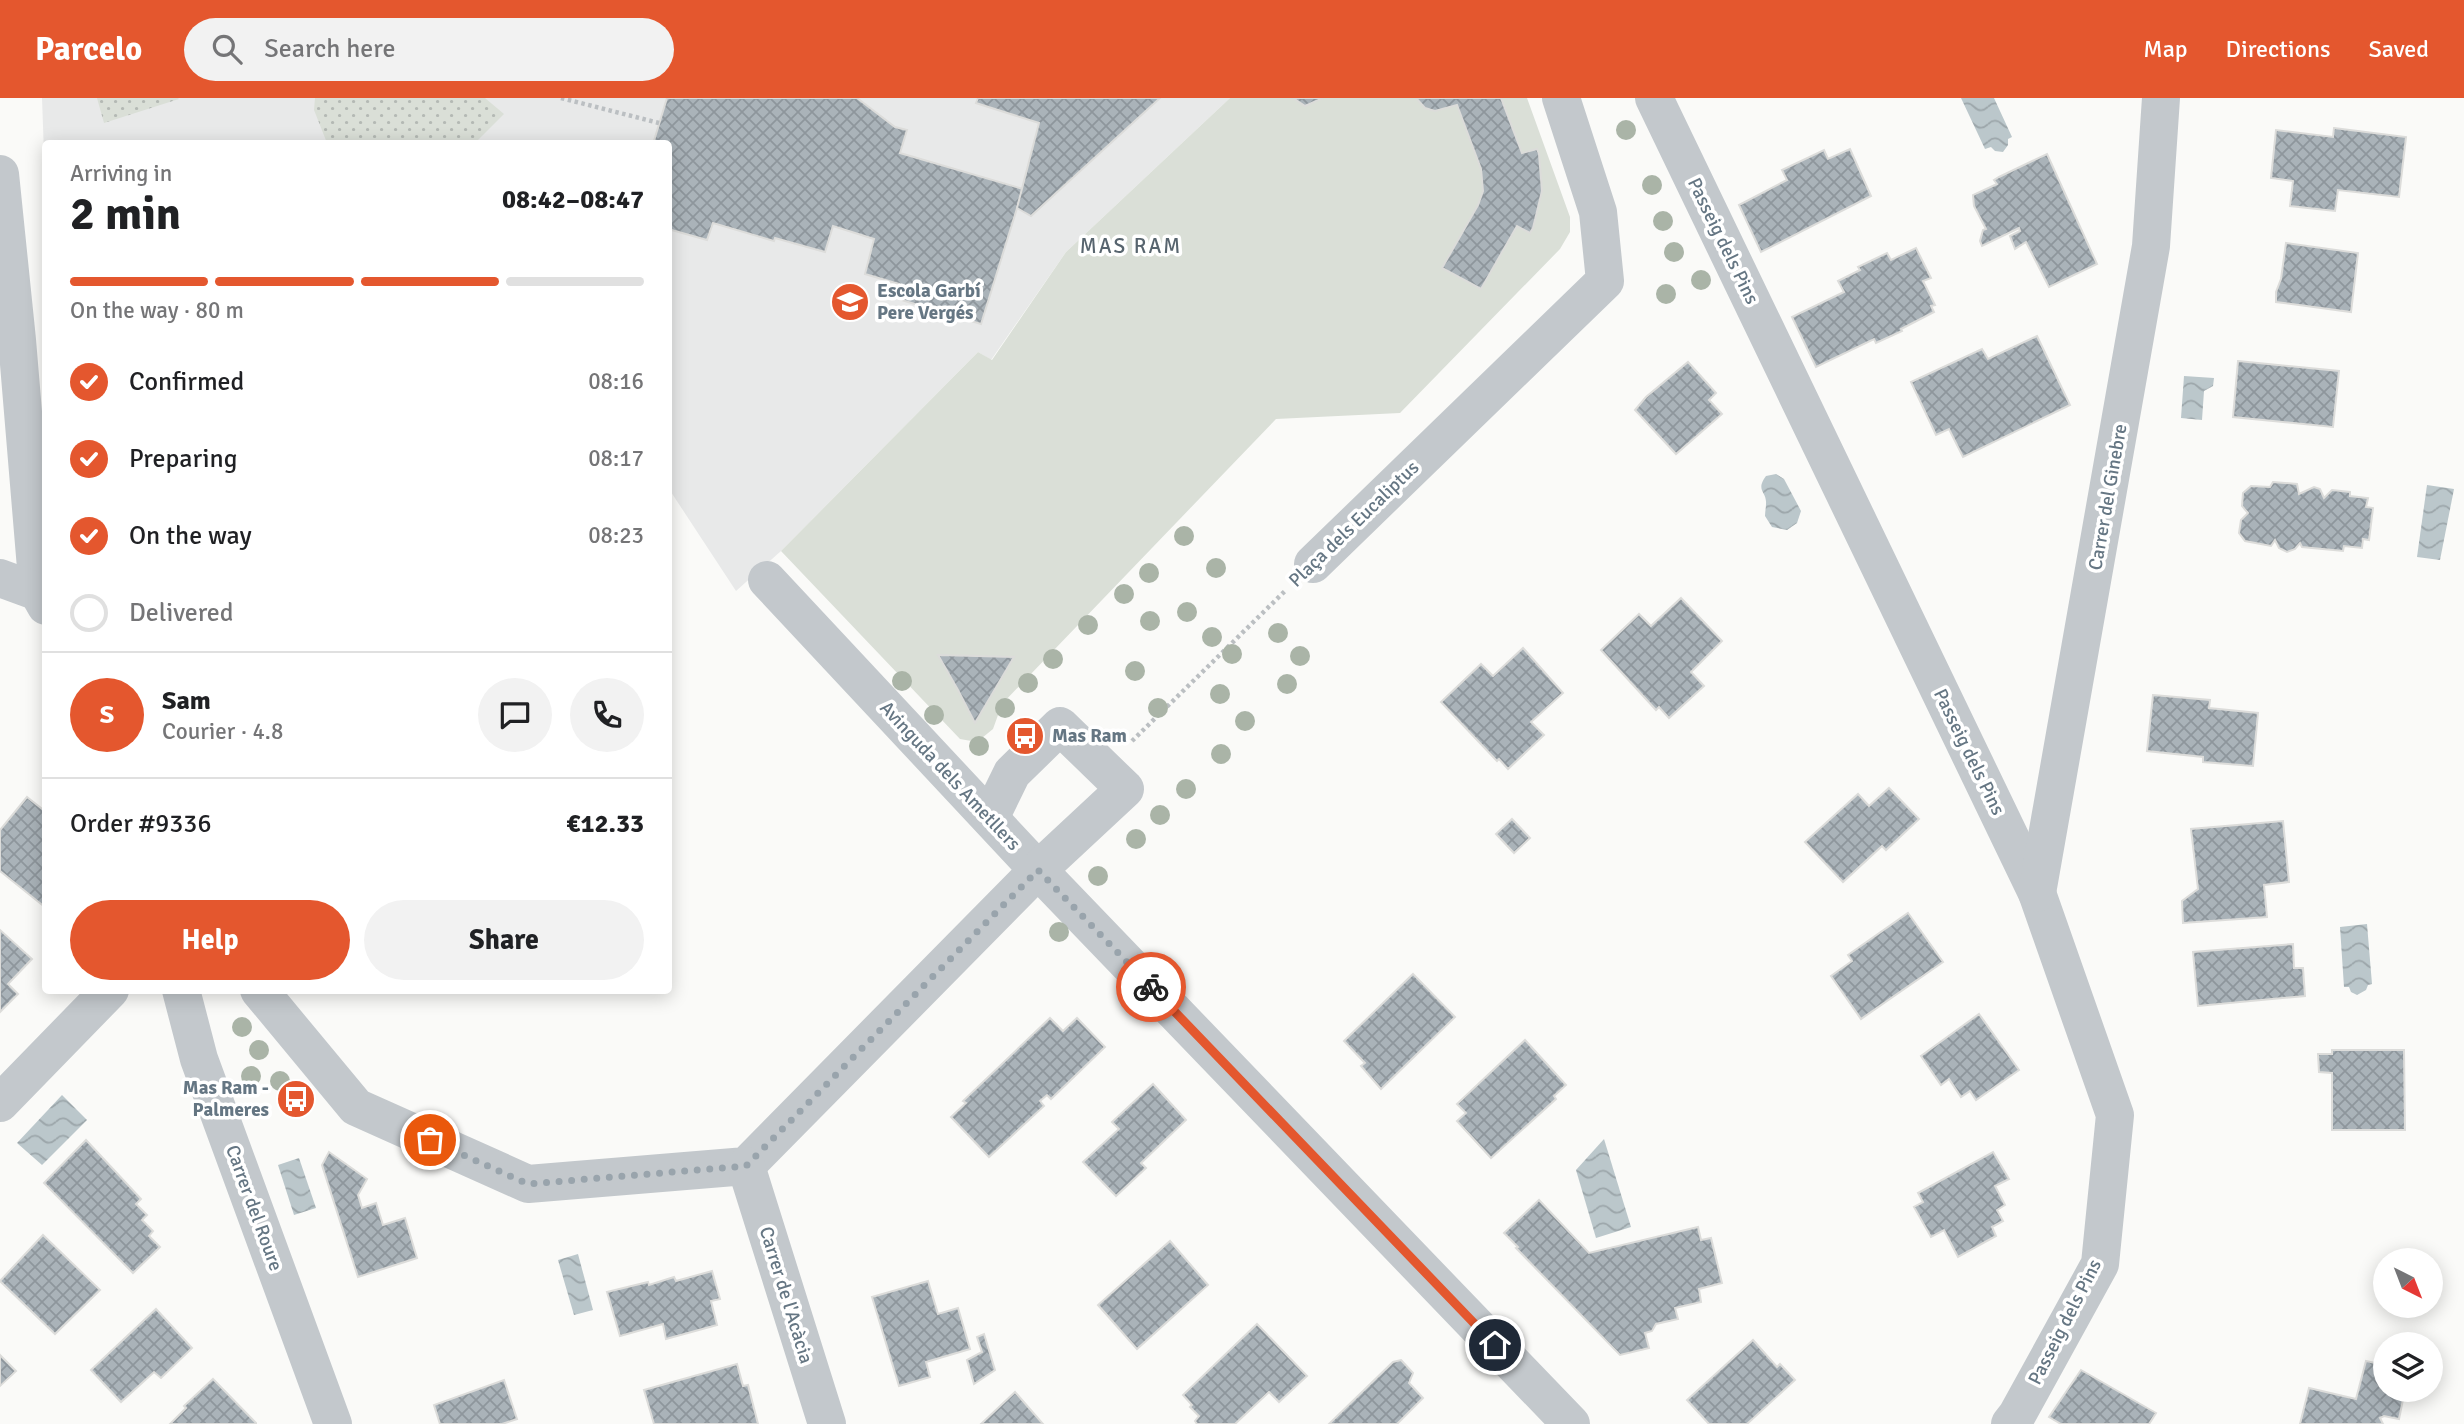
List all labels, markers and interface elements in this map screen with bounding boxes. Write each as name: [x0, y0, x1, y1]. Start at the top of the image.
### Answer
search box: [184, 18, 674, 81]
text: Parcelo: [35, 29, 142, 70]
icon: search: [208, 30, 246, 68]
text: Search here: [264, 33, 395, 65]
text: Map: [2143, 34, 2188, 64]
text: Directions: [2226, 34, 2331, 64]
text: Saved: [2369, 34, 2429, 64]
text: Arriving in: [70, 159, 172, 188]
street label: Passeig dels Pins: [1682, 174, 1764, 308]
text: 08:42–08:47: [502, 184, 644, 216]
text: 2 min: [70, 186, 181, 242]
district label: MAS RAM: [1080, 233, 1182, 259]
place label: Escola Garbí Pere Vergés: [877, 279, 981, 325]
school or university icon: Escola Garbí Pere Vergés: [829, 281, 871, 323]
text: On the way · 80 m: [70, 296, 244, 325]
icon: check: [70, 363, 108, 401]
text: Confirmed: [129, 366, 244, 398]
text: 08:16: [588, 367, 644, 396]
street label: Carrer del Ginebre: [2083, 422, 2133, 572]
icon: check: [70, 440, 108, 478]
text: Preparing: [129, 443, 237, 475]
text: 08:17: [588, 444, 644, 473]
street label: Plaça dels Eucaliptus: [1284, 456, 1424, 592]
icon: check: [70, 517, 108, 555]
text: On the way: [129, 520, 252, 552]
text: 08:23: [588, 521, 644, 550]
text: Delivered: [129, 597, 234, 629]
button: chat: [478, 678, 552, 752]
button: phone: [570, 678, 644, 752]
text: Sam: [162, 685, 211, 717]
street label: Passeig dels Pins: [1928, 685, 2010, 819]
street label: Avinguda dels Ametllers: [874, 696, 1026, 856]
text: S: [100, 699, 114, 731]
bus stop icon: Mas Ram: [1004, 715, 1046, 757]
text: Courier · 4.8: [162, 717, 283, 746]
place label: Mas Ram: [1052, 724, 1127, 748]
text: Order #9336: [70, 808, 211, 840]
text: €12.33: [566, 808, 644, 840]
button: Help: [70, 900, 350, 980]
button: Share: [364, 900, 644, 980]
courier: [1116, 952, 1186, 1022]
icon: bike: [1132, 968, 1170, 1006]
place label: Mas Ram - Palmeres: [183, 1076, 269, 1122]
bus stop icon: Mas Ram - Palmeres: [275, 1078, 317, 1120]
pin: [400, 1110, 460, 1170]
icon: bag: [411, 1121, 449, 1159]
street label: Carrer del Roure: [220, 1142, 288, 1274]
street label: Carrer de l'Acàcia: [754, 1224, 818, 1366]
north arrow: [2373, 1248, 2443, 1318]
map controls: [2373, 1248, 2443, 1402]
street label: Passeig dels Pins: [2023, 1255, 2107, 1389]
pin: [1465, 1315, 1525, 1375]
icon: home: [1476, 1326, 1514, 1364]
button: layers: [2373, 1332, 2443, 1402]

